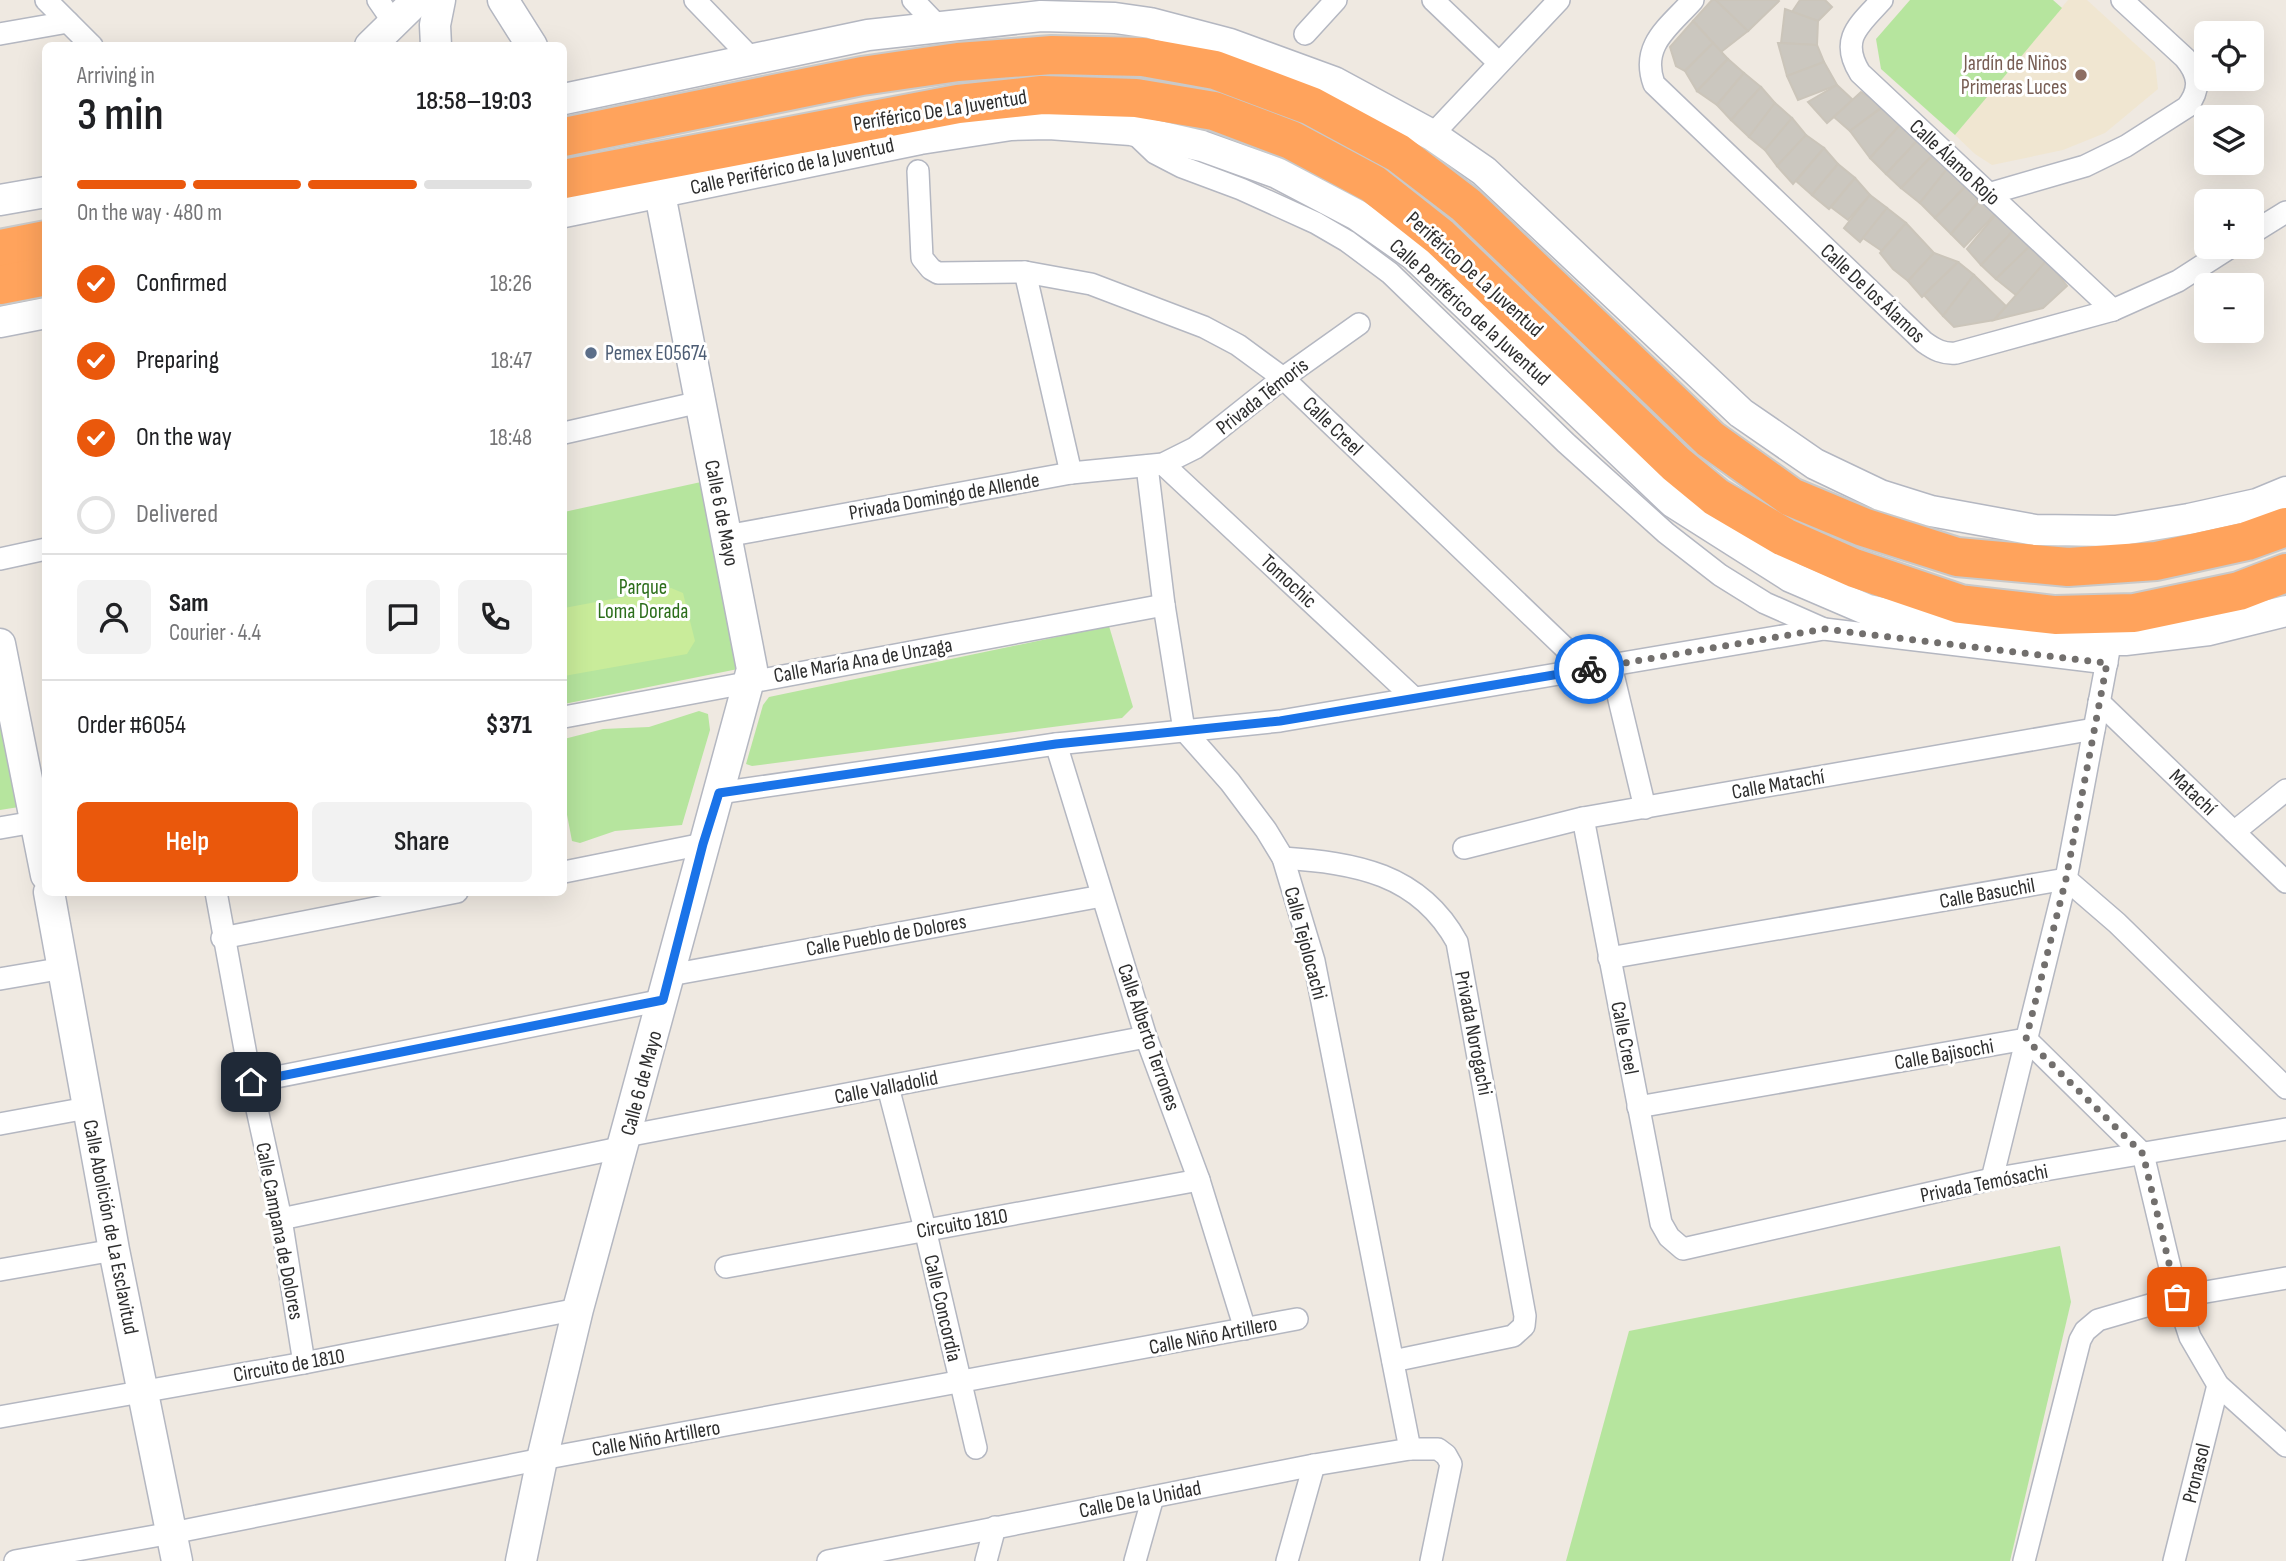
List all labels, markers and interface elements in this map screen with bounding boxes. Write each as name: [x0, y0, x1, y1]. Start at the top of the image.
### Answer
map controls: [2194, 21, 2264, 343]
button: locate: [2194, 21, 2264, 91]
place label: Jardín de Niños Primeras Luces: [1961, 51, 2067, 100]
text: Arriving in: [77, 62, 155, 90]
marker: Jardín de Niños Primeras Luces: [2073, 67, 2089, 83]
street label: Periférico De La Juventud: [851, 84, 1029, 137]
text: 18:58–19:03: [417, 86, 532, 117]
text: 3 min: [77, 88, 164, 143]
button: layers: [2194, 105, 2264, 175]
street label: Calle Álamo Rojo: [1904, 114, 2005, 211]
street label: Calle Periférico de la Juventud: [688, 133, 896, 200]
button: +: [2194, 189, 2264, 259]
text: On the way · 480 m: [77, 199, 222, 227]
street label: Periférico De La Juventud: [1401, 206, 1548, 342]
street label: Calle Periférico de la Juventud: [1384, 234, 1555, 391]
street label: Calle De los Álamos: [1815, 238, 1930, 348]
icon: check: [77, 265, 115, 303]
text: Confirmed: [136, 268, 227, 299]
text: 18:26: [490, 270, 532, 298]
button: −: [2194, 273, 2264, 343]
place label: Pemex E05674: [605, 341, 707, 366]
icon: check: [77, 342, 115, 380]
text: Preparing: [136, 345, 219, 376]
marker: Pemex E05674: [583, 345, 599, 361]
text: 18:47: [491, 347, 532, 375]
street label: Privada Témoris: [1211, 353, 1313, 440]
street label: Calle Creel: [1297, 392, 1368, 461]
icon: check: [77, 419, 115, 457]
text: On the way: [136, 422, 232, 453]
text: 18:48: [490, 424, 532, 452]
street label: Calle 6 de Mayo: [699, 458, 744, 568]
street label: Privada Domingo de Allende: [847, 467, 1041, 526]
text: Delivered: [136, 499, 218, 530]
street label: Tomochic: [1255, 549, 1322, 614]
park label: Parque Loma Dorada: [598, 575, 688, 624]
button: person: [77, 580, 151, 654]
button: chat: [366, 580, 440, 654]
button: phone: [458, 580, 532, 654]
text: Sam: [169, 588, 209, 619]
text: Courier · 4.4: [169, 619, 261, 647]
street label: Calle María Ana de Unzaga: [772, 632, 954, 689]
courier: [1554, 634, 1624, 704]
icon: bike: [1570, 650, 1608, 688]
text: Order #6054: [77, 710, 186, 741]
text: $371: [485, 710, 532, 741]
street label: Calle Matachí: [1730, 764, 1827, 805]
street label: Matachí: [2164, 764, 2222, 821]
button: Help: [77, 802, 298, 882]
button: Share: [312, 802, 532, 882]
street label: Calle Basuchil: [1937, 873, 2037, 914]
street label: Calle Tejolocachi: [1278, 884, 1333, 1002]
street label: Calle Pueblo de Dolores: [804, 909, 968, 962]
street label: Calle Alberto Terrones: [1112, 961, 1185, 1114]
street label: Privada Norogachi: [1449, 969, 1498, 1097]
street label: Calle Creel: [1605, 999, 1644, 1077]
street label: Calle 6 de Mayo: [615, 1028, 667, 1138]
street label: Calle Bajisochi: [1893, 1033, 1996, 1076]
pin: [221, 1052, 281, 1112]
icon: home: [232, 1063, 270, 1101]
street label: Calle Valladolid: [832, 1065, 940, 1110]
street label: Calle Abolición de La Esclavitud: [77, 1118, 144, 1336]
street label: Calle Campana de Dolores: [250, 1140, 309, 1322]
street label: Privada Temósachi: [1918, 1159, 2050, 1208]
street label: Circuito 1810: [914, 1203, 1010, 1244]
street label: Calle Concordia: [918, 1252, 967, 1364]
pin: [2147, 1267, 2207, 1327]
icon: bag: [2158, 1278, 2196, 1316]
street label: Calle Niño Artillero: [1147, 1311, 1279, 1360]
street label: Circuito de 1810: [231, 1343, 347, 1388]
street label: Calle Niño Artillero: [590, 1415, 722, 1462]
street label: Pronasol: [2177, 1441, 2216, 1506]
street label: Calle De la Unidad: [1077, 1475, 1203, 1524]

